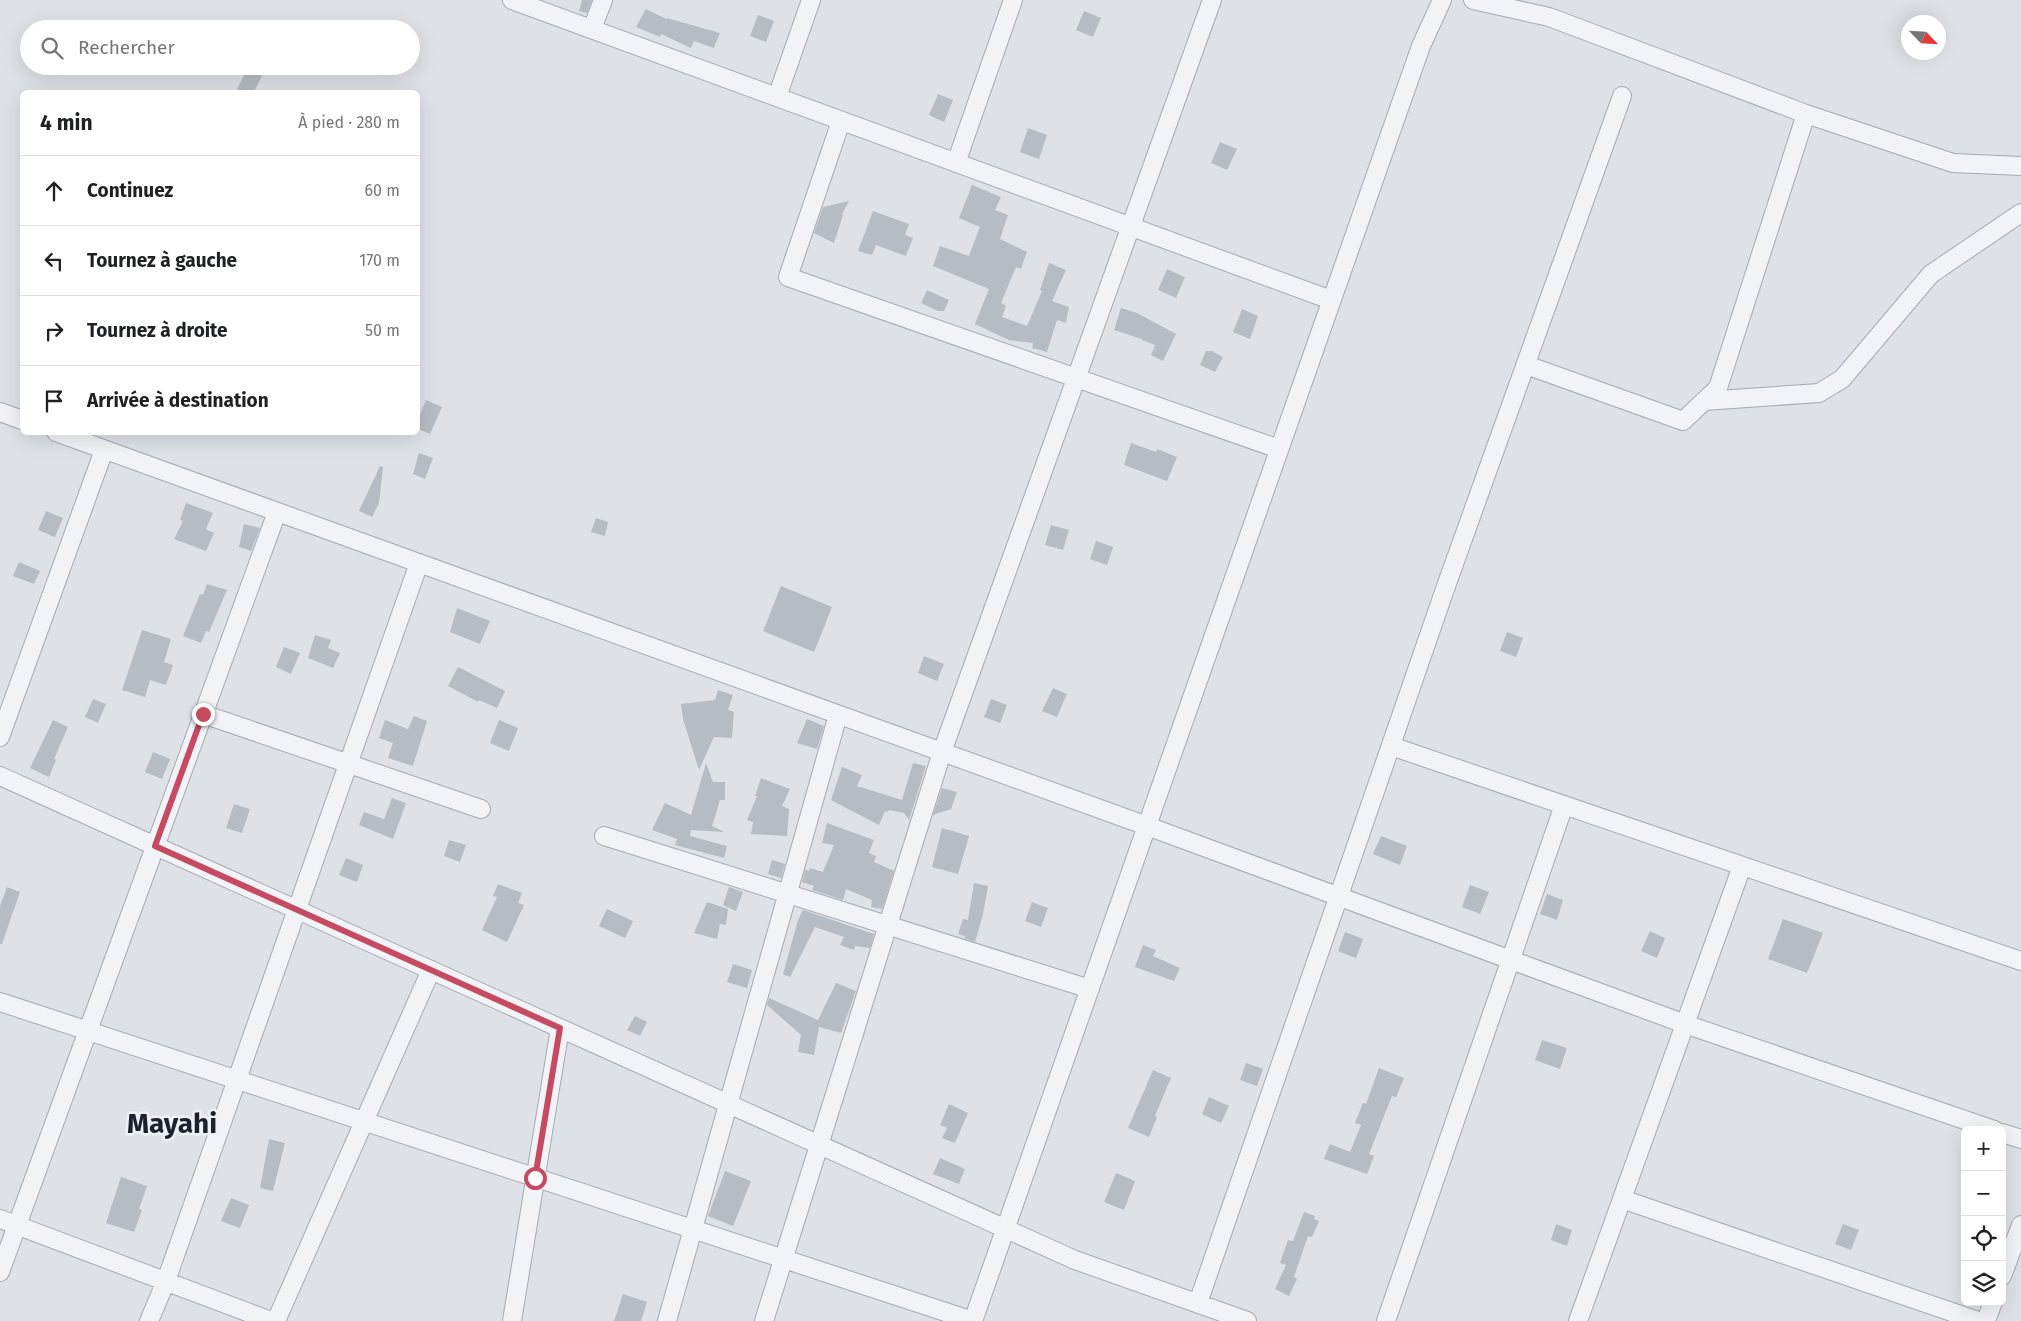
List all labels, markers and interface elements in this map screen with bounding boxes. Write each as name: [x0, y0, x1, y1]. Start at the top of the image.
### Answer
north arrow: [1901, 15, 1946, 60]
search box: [20, 20, 420, 75]
icon: search: [38, 34, 66, 62]
text: Rechercher: [78, 36, 175, 59]
text: 4 min: [40, 110, 93, 136]
text: À pied · 280 m: [298, 113, 400, 132]
icon: ahead: [40, 177, 68, 205]
text: Continuez: [87, 179, 173, 202]
text: 60 m: [365, 181, 400, 200]
icon: left: [40, 247, 68, 275]
text: Tournez à gauche: [87, 249, 237, 272]
text: 170 m: [359, 251, 400, 270]
icon: right: [40, 317, 68, 345]
text: Tournez à droite: [87, 319, 228, 342]
text: 50 m: [365, 321, 400, 340]
icon: arrive: [40, 387, 68, 415]
text: Arrivée à destination: [87, 389, 269, 412]
route end: [192, 703, 215, 726]
district label: Mayahi: [127, 1107, 217, 1140]
map controls: [1961, 1126, 2006, 1306]
button: +: [1961, 1126, 2006, 1171]
route start: [524, 1167, 547, 1190]
button: −: [1961, 1171, 2006, 1216]
button: locate: [1961, 1216, 2006, 1261]
button: layers: [1961, 1261, 2006, 1306]

